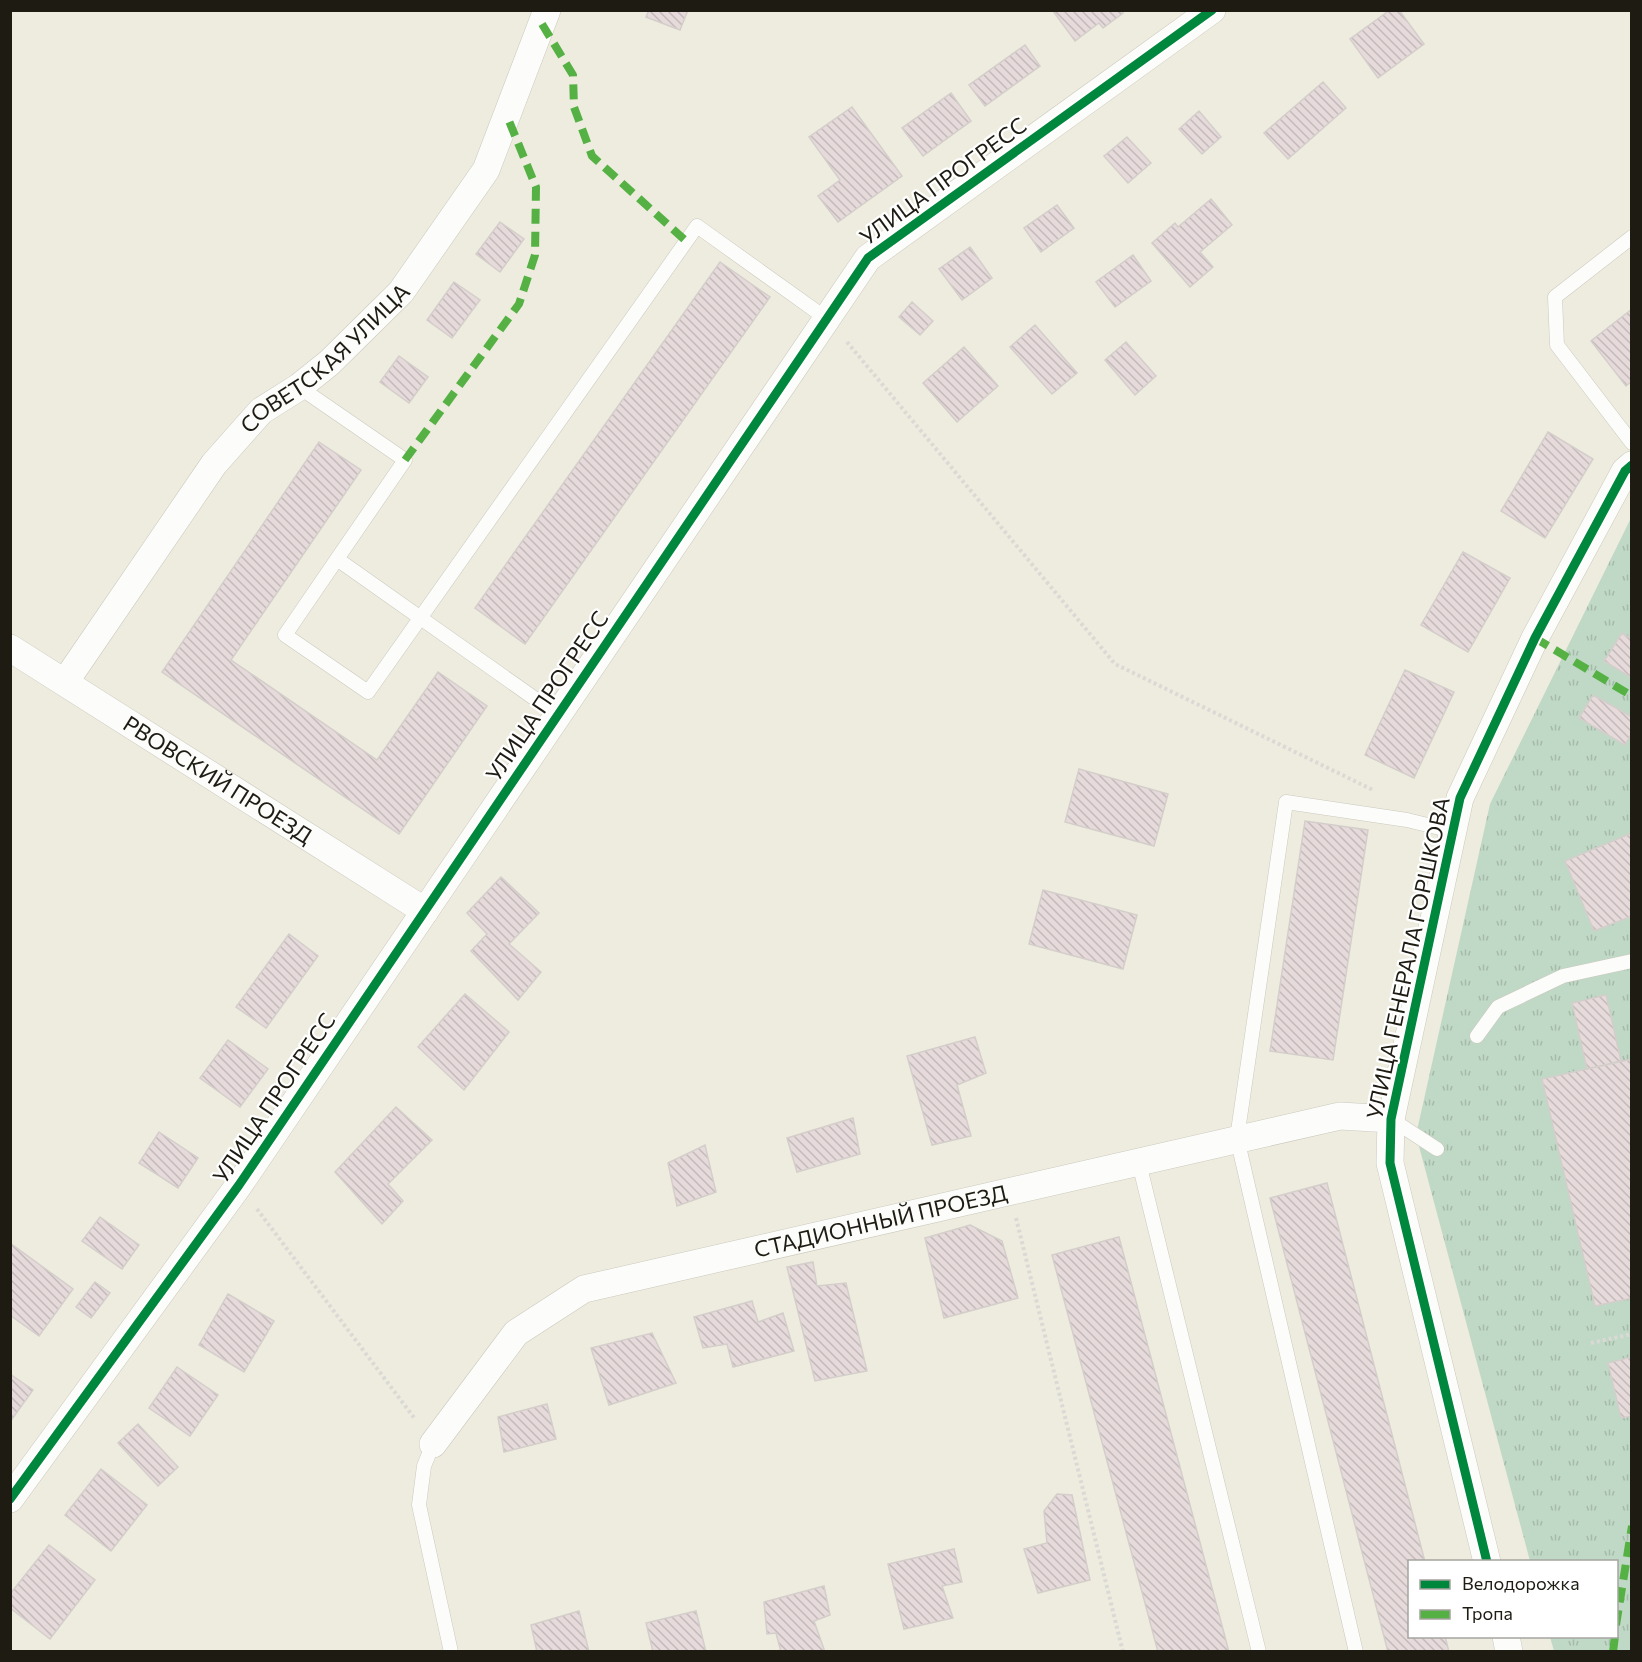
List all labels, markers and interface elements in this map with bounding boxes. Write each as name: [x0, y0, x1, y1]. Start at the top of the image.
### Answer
street label: УЛИЦА ПРОГРЕСС: [854, 111, 1031, 250]
street label: СОВЕТСКАЯ УЛИЦА: [234, 277, 415, 438]
street label: УЛИЦА ПРОГРЕСС: [480, 605, 614, 786]
street label: РВОВСКИЙ ПРОЕЗД: [119, 709, 318, 849]
street label: УЛИЦА ГЕНЕРАЛА ГОРШКОВА: [1360, 794, 1455, 1122]
street label: УЛИЦА ПРОГРЕСС: [207, 1007, 341, 1188]
street label: СТАДИОННЫЙ ПРОЕЗД: [751, 1179, 1010, 1263]
legend: [1408, 1560, 1618, 1638]
text: Велодорожка: [1462, 1572, 1580, 1594]
text: Тропа: [1462, 1602, 1513, 1624]

